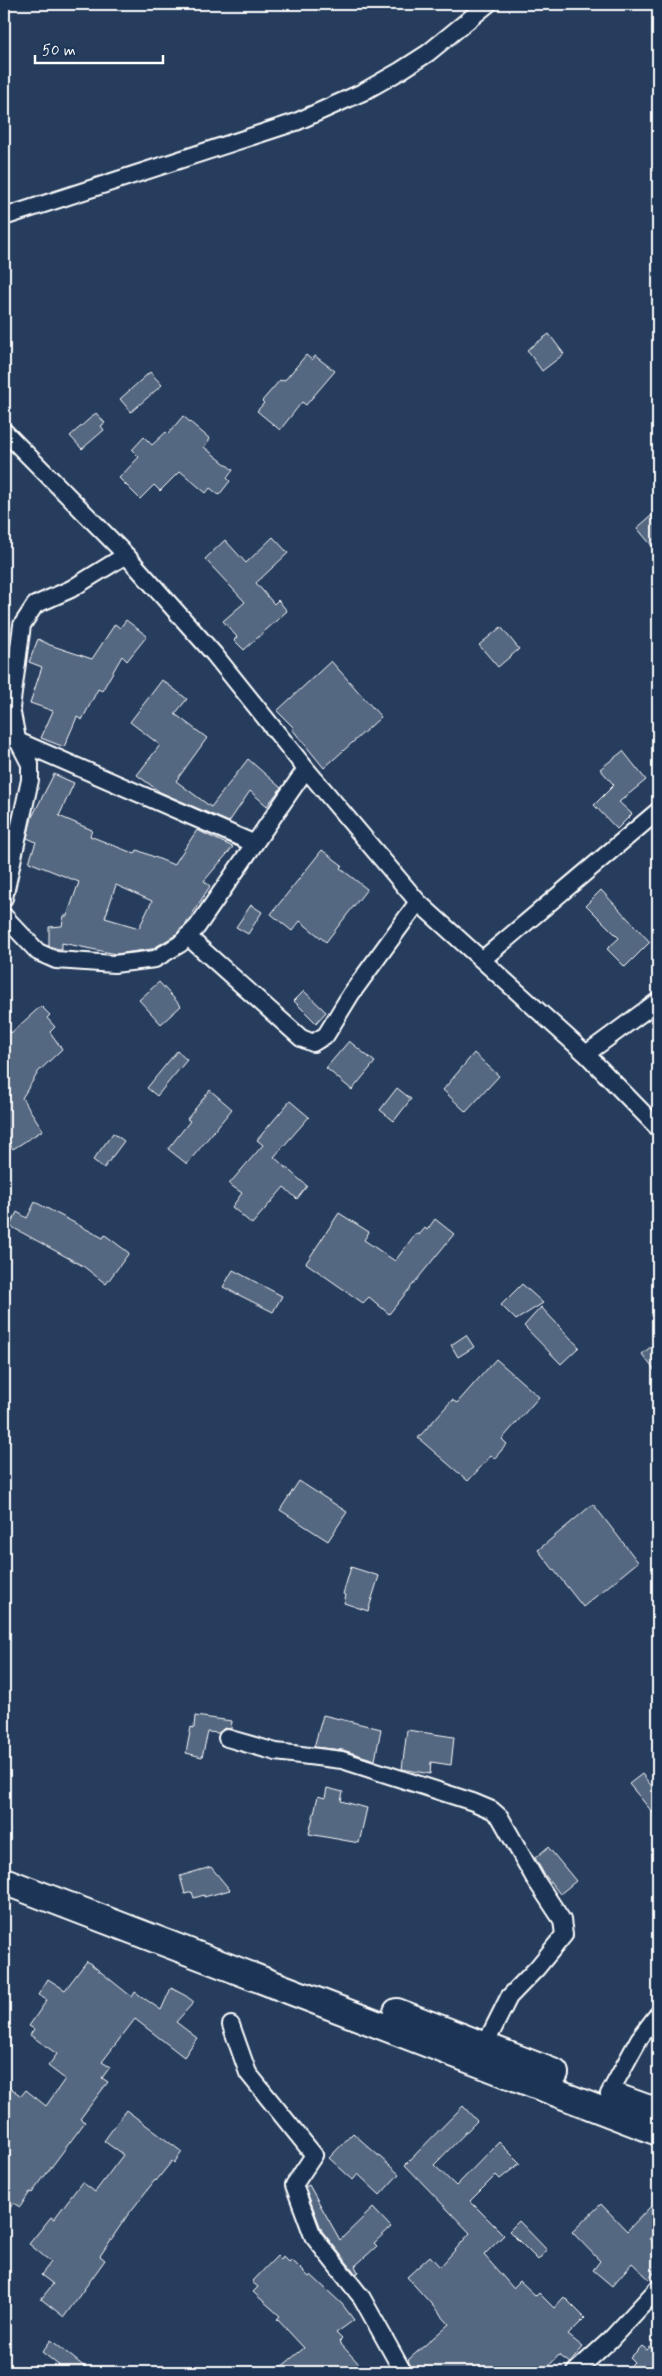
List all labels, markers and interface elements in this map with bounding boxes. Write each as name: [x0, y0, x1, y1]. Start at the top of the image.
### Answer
scale bar: [35, 32, 162, 64]
text: 50 m: [42, 41, 76, 61]

